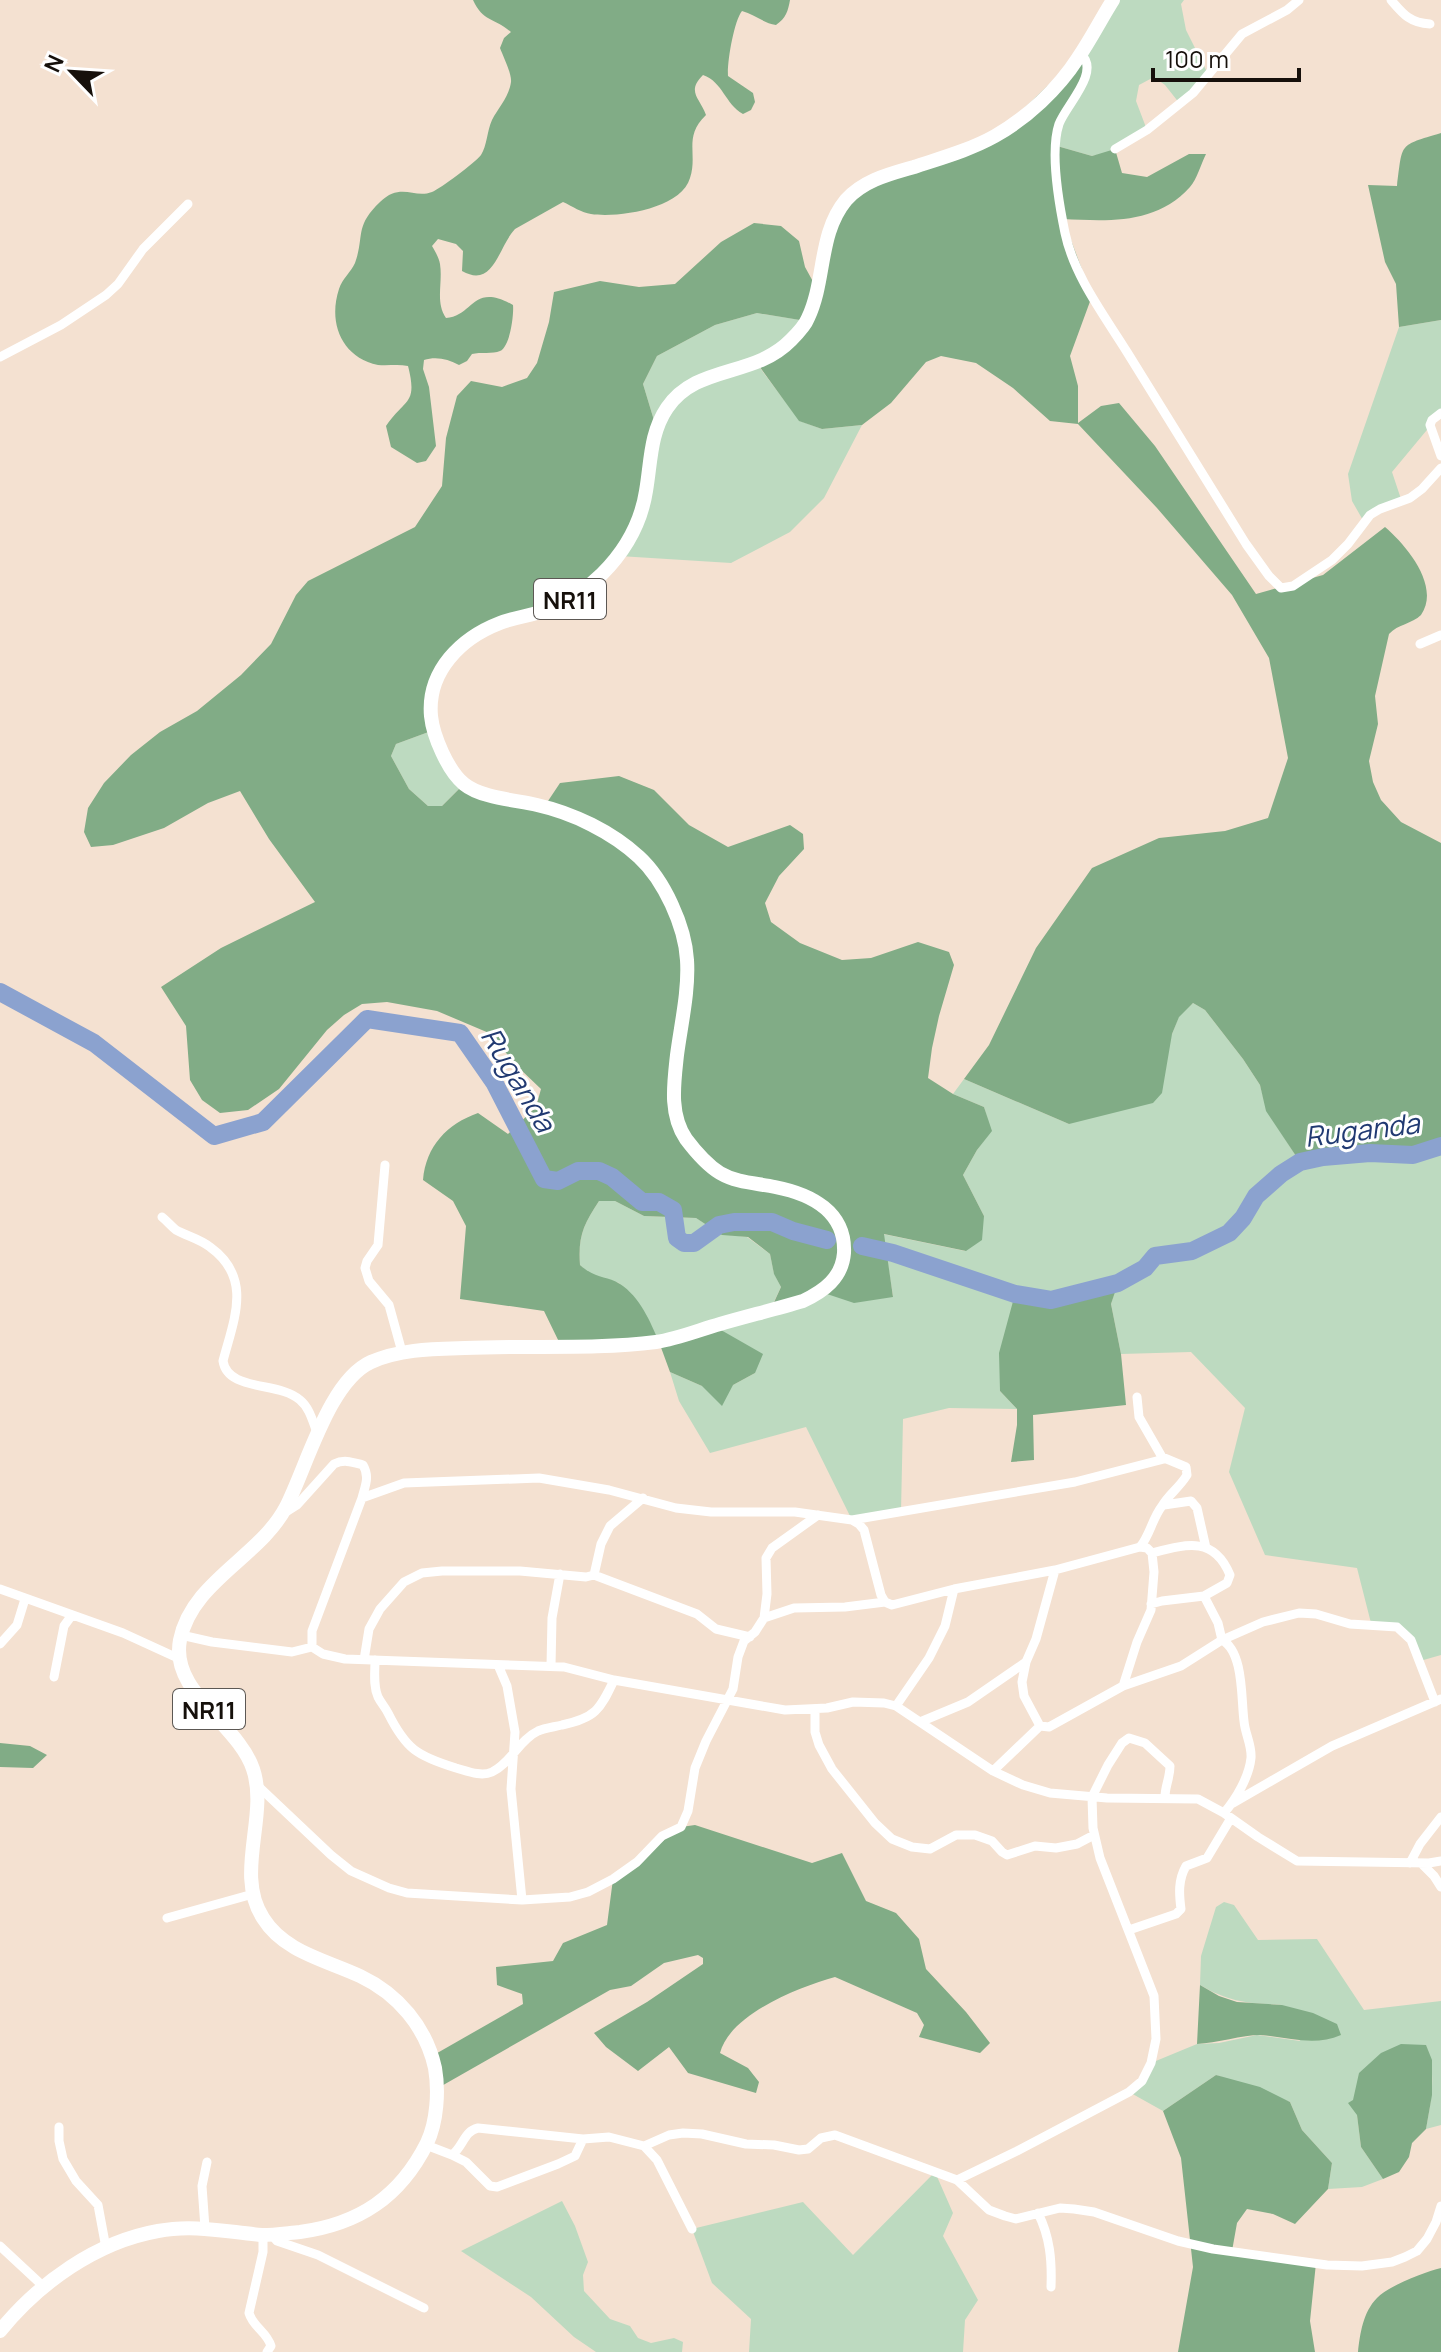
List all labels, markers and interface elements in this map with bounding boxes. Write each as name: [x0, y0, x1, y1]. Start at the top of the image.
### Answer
north arrow: [32, 32, 112, 112]
scale bar: [1153, 32, 1299, 82]
text: 100 m: [1165, 42, 1229, 75]
text: N: [37, 50, 71, 77]
road number: NR11: [534, 579, 606, 619]
water label: Ruganda: [473, 1020, 566, 1139]
water label: Ruganda: [1303, 1103, 1423, 1155]
road number: NR11: [173, 1689, 245, 1729]

